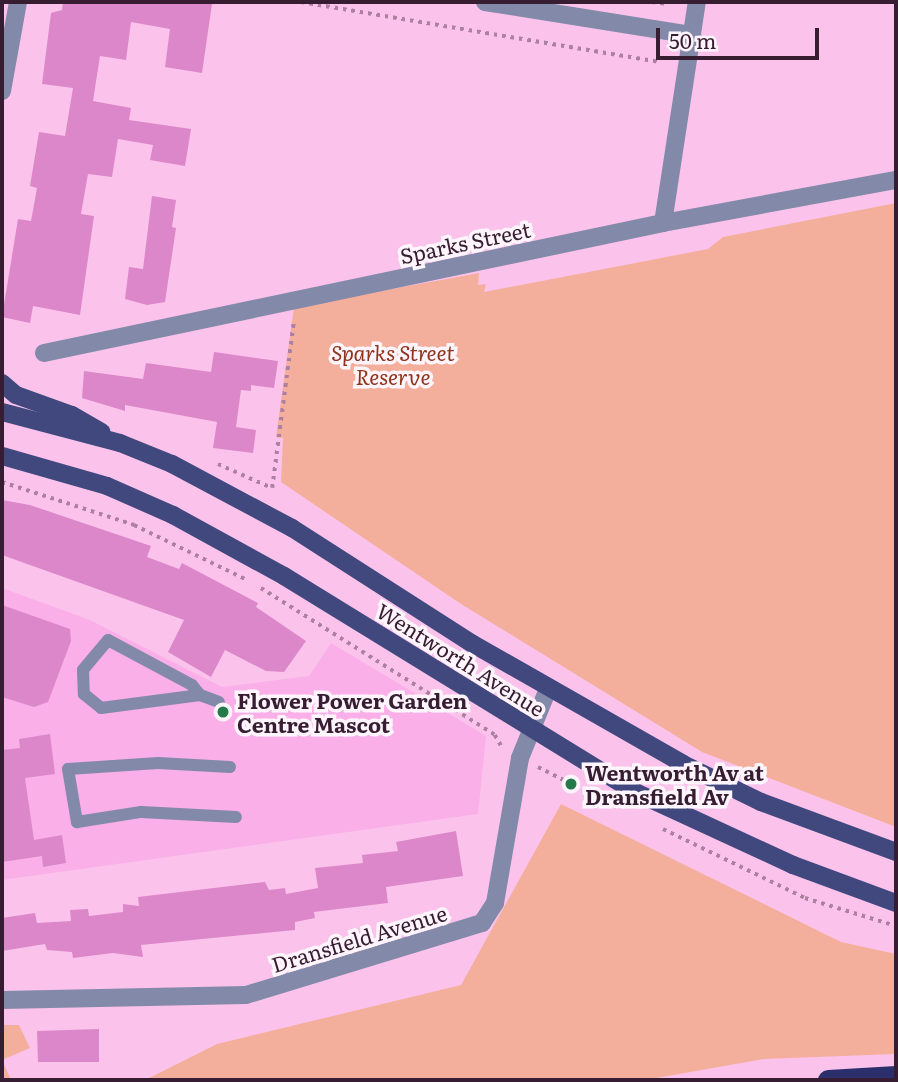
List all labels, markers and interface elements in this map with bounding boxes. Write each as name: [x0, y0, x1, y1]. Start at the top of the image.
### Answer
scale bar: [660, 14, 823, 58]
text: 50 m: [669, 24, 716, 55]
street label: Sparks Street: [397, 216, 533, 268]
park label: Sparks Street Reserve: [331, 339, 455, 389]
street label: Wentworth Avenue: [372, 597, 550, 721]
place label: Flower Power Garden Centre Mascot: [237, 687, 467, 737]
marker: Flower Power Garden Centre Mascot: [215, 704, 231, 720]
place label: Wentworth Av at Dransfield Av: [585, 759, 764, 809]
marker: Wentworth Av at Dransfield Av: [563, 776, 579, 792]
street label: Dransfield Avenue: [268, 899, 450, 977]

